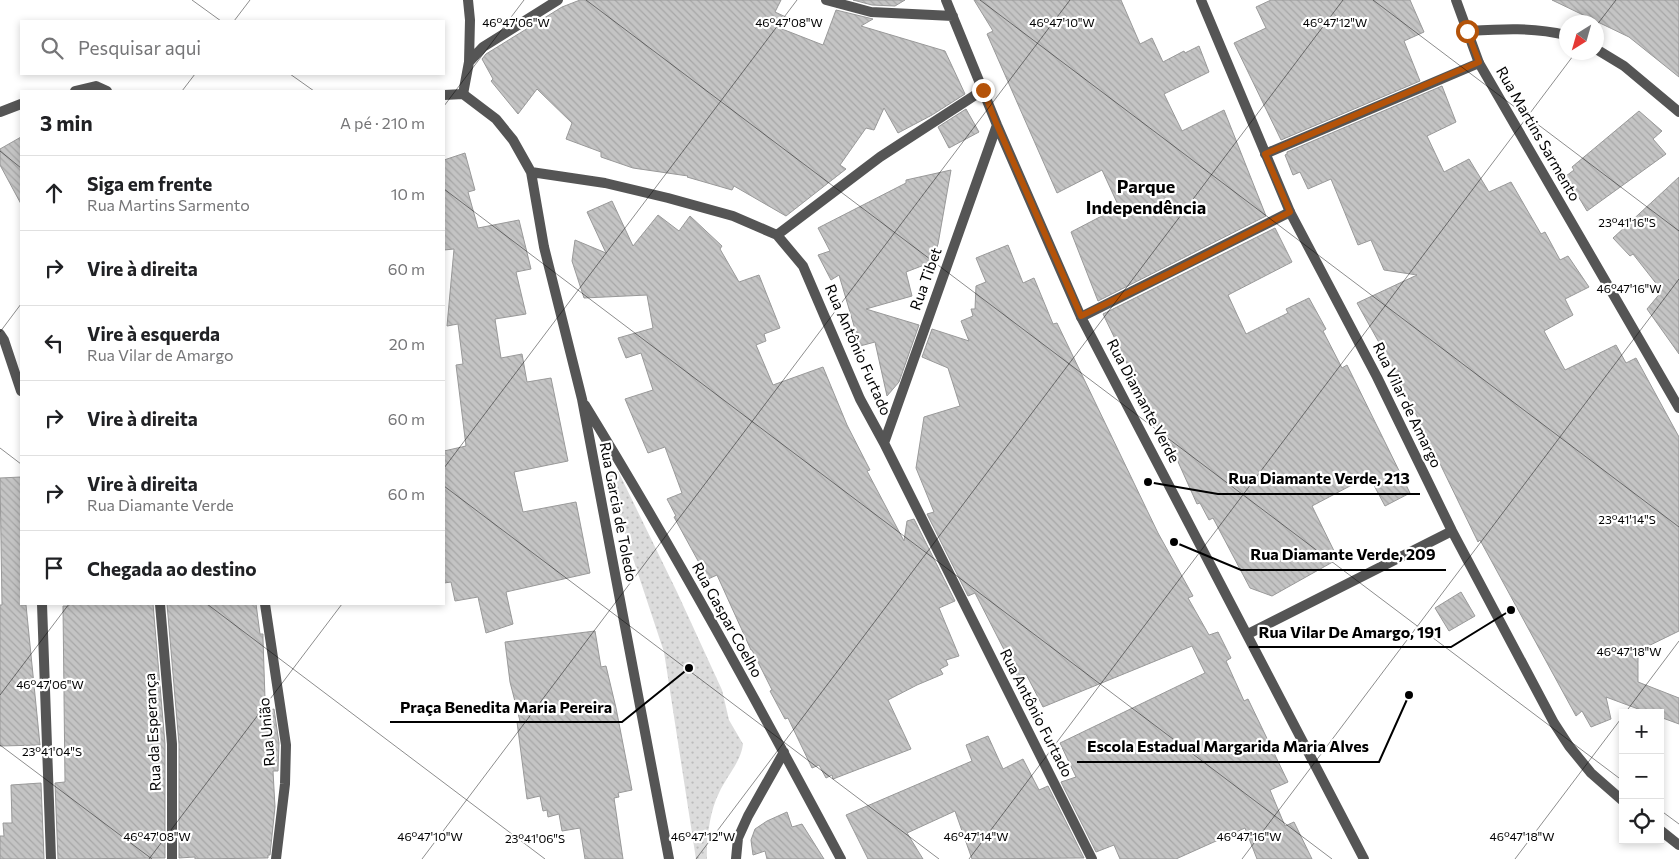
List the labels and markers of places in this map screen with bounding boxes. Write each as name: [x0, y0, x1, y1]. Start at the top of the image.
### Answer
callout: Rua Diamante Verde, 213: [1218, 463, 1420, 494]
callout: Rua Diamante Verde, 209: [1241, 539, 1446, 570]
callout: Rua Vilar De Amargo, 191: [1249, 616, 1451, 647]
callout: Praça Benedita Maria Pereira: [390, 691, 622, 722]
callout: Escola Estadual Margarida Maria Alves: [1077, 731, 1379, 762]

